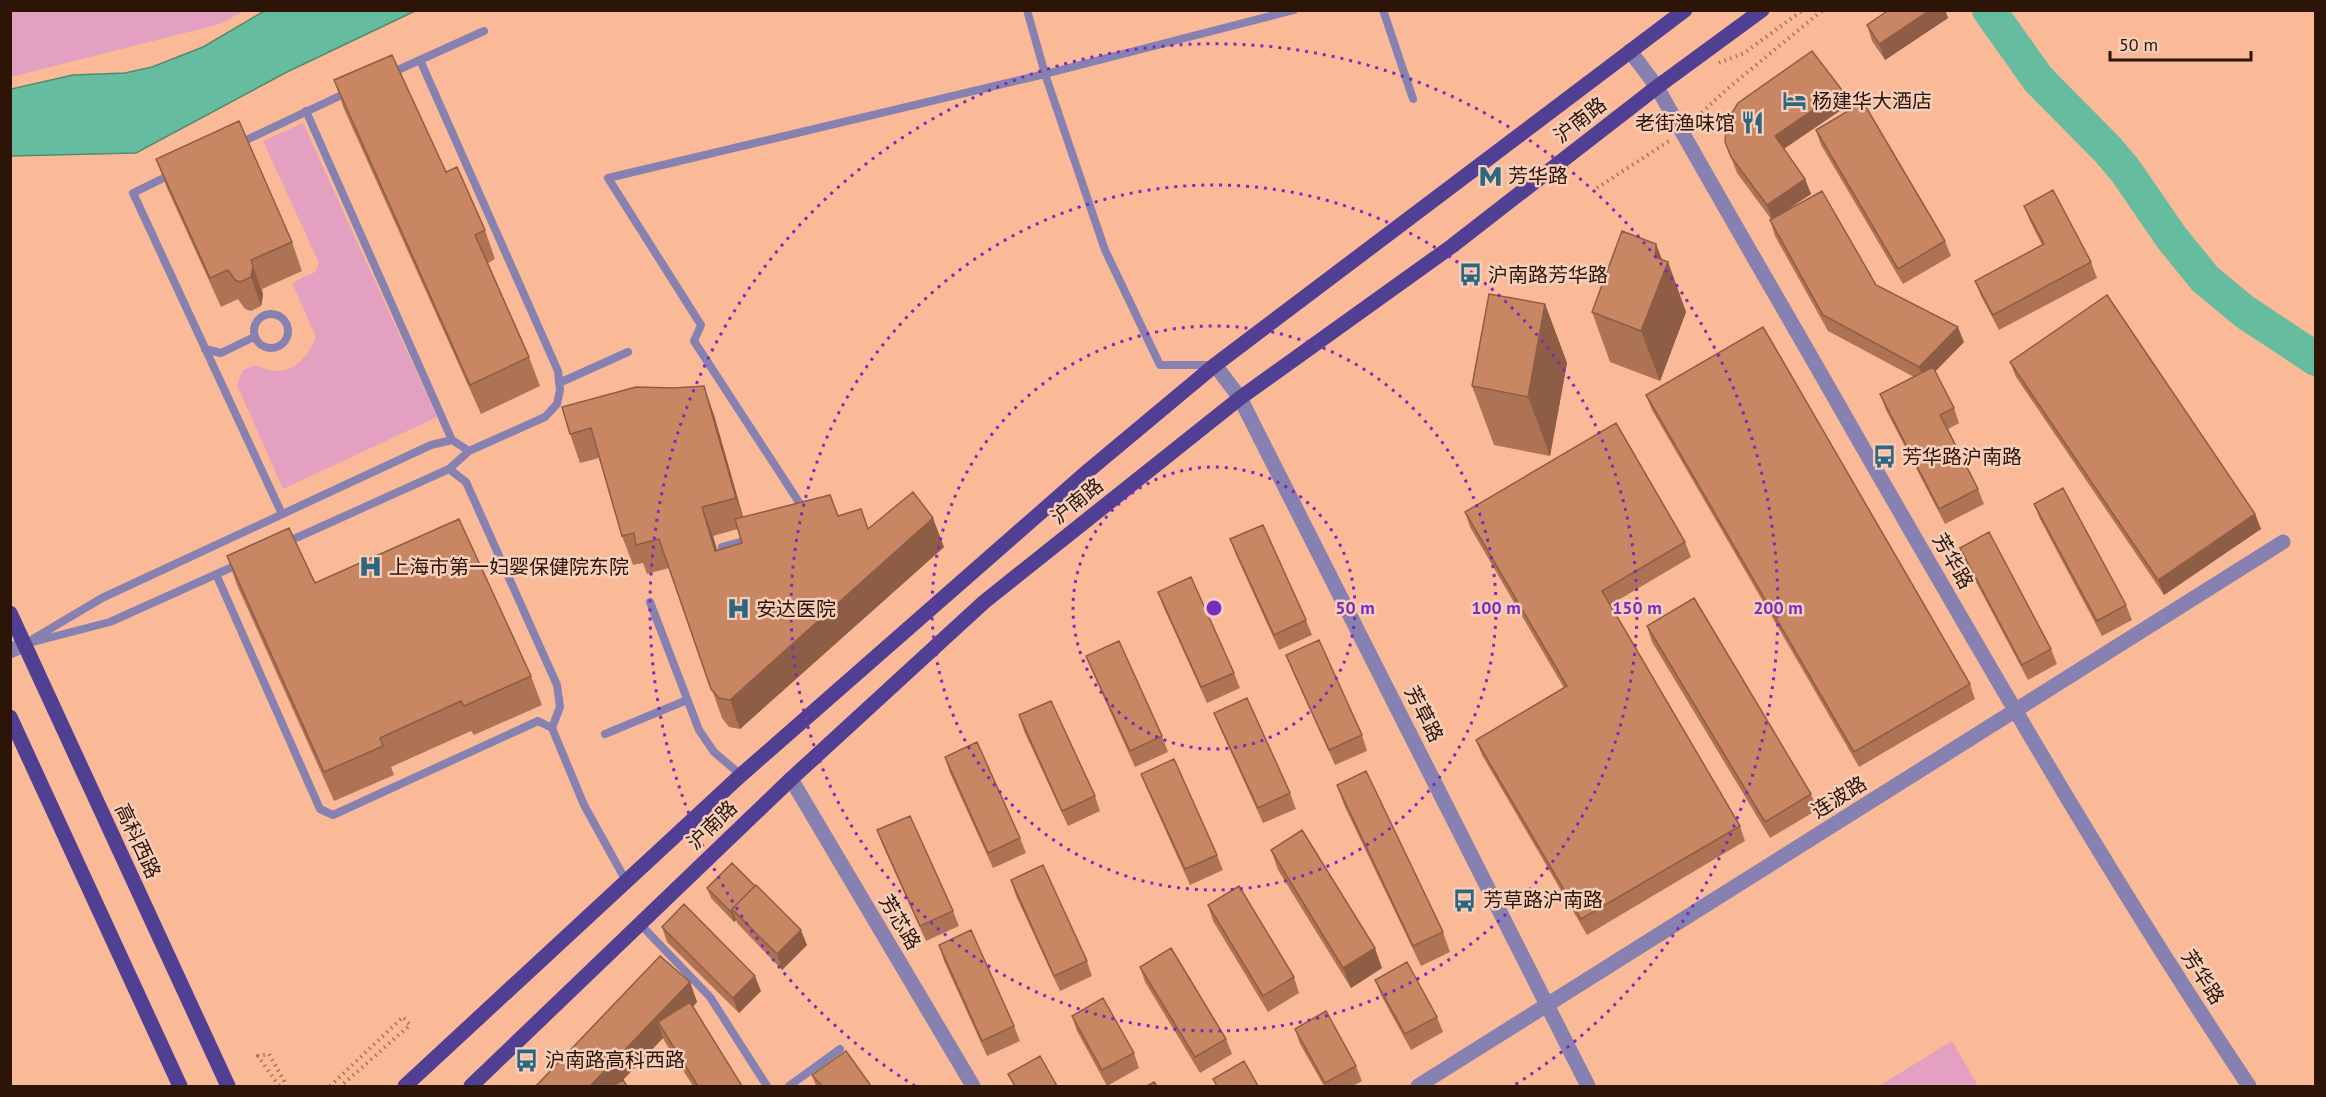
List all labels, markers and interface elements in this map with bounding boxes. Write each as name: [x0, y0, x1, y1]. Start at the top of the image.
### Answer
scale bar: [2110, 24, 2251, 62]
text: 50 m: [2119, 33, 2158, 56]
hotel icon: 杨建华大酒店: [1781, 88, 1807, 114]
place label: 杨建华大酒店: [1812, 88, 1932, 114]
street label: 沪南路: [1548, 91, 1612, 149]
place label: 老街渔味馆: [1635, 110, 1735, 136]
restaurant icon: 老街渔味馆: [1740, 110, 1766, 136]
metro station icon: 芳华路: [1477, 163, 1503, 189]
place label: 芳华路: [1508, 163, 1568, 189]
bus stop icon: 沪南路芳华路: [1457, 262, 1483, 288]
place label: 沪南路芳华路: [1488, 262, 1608, 288]
bus stop icon: 芳华路沪南路: [1871, 444, 1897, 470]
place label: 芳华路沪南路: [1902, 444, 2022, 470]
street label: 沪南路: [1046, 472, 1108, 530]
street label: 芳华路: [1927, 529, 1979, 593]
hospital icon: 上海市第一妇婴保健院东院: [358, 554, 384, 580]
place label: 上海市第一妇婴保健院东院: [389, 554, 629, 580]
hospital icon: 安达医院: [725, 596, 751, 622]
place label: 安达医院: [756, 596, 836, 622]
text: 50 m: [1335, 596, 1375, 619]
text: 100 m: [1471, 596, 1521, 619]
text: 150 m: [1612, 596, 1662, 619]
text: 200 m: [1753, 596, 1803, 619]
centre of rings: [1204, 598, 1224, 618]
street label: 芳草路: [1399, 681, 1449, 747]
street label: 连波路: [1807, 770, 1871, 824]
street label: 沪南路: [681, 795, 743, 855]
street label: 高科西路: [109, 799, 167, 883]
bus stop icon: 芳草路沪南路: [1452, 887, 1478, 913]
place label: 芳草路沪南路: [1483, 887, 1603, 913]
street label: 芳芯路: [873, 890, 927, 954]
street label: 芳华路: [2176, 945, 2230, 1009]
bus stop icon: 沪南路高科西路: [514, 1047, 540, 1073]
place label: 沪南路高科西路: [545, 1047, 685, 1073]

